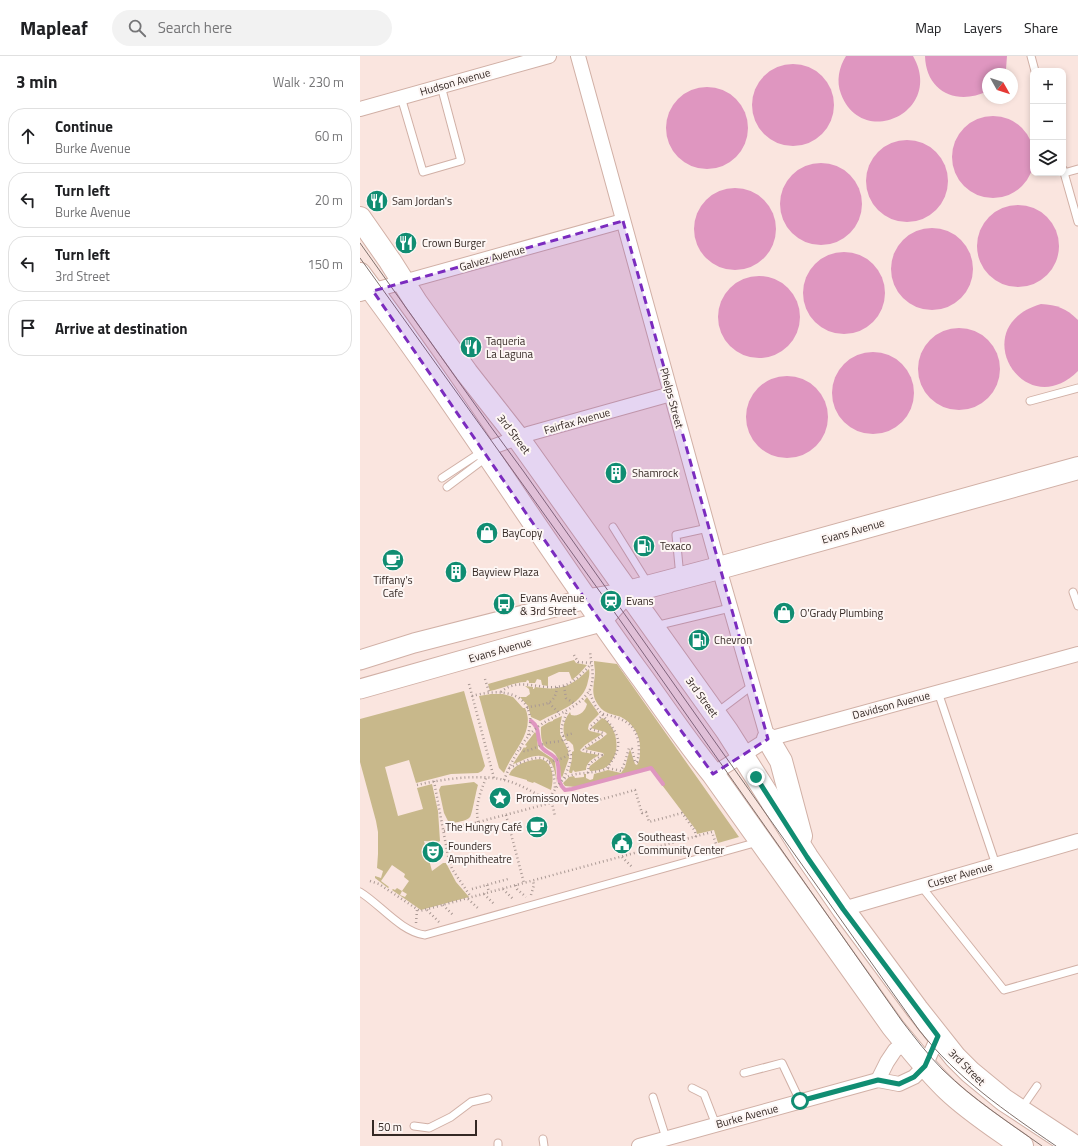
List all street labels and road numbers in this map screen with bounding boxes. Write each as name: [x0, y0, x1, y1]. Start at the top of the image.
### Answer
street label: Hudson Avenue: [418, 64, 493, 100]
street label: Galvez Avenue: [457, 241, 527, 275]
street label: Phelps Street: [656, 366, 688, 430]
street label: Fairfax Avenue: [542, 404, 612, 438]
street label: 3rd Street: [494, 411, 534, 457]
street label: Evans Avenue: [820, 514, 887, 548]
street label: Evans Avenue: [467, 633, 534, 667]
street label: 3rd Street: [682, 674, 722, 721]
street label: Davidson Avenue: [850, 687, 932, 723]
street label: Custer Avenue: [926, 858, 995, 892]
street label: 3rd Street: [945, 1045, 989, 1089]
street label: Burke Avenue: [714, 1100, 780, 1132]

